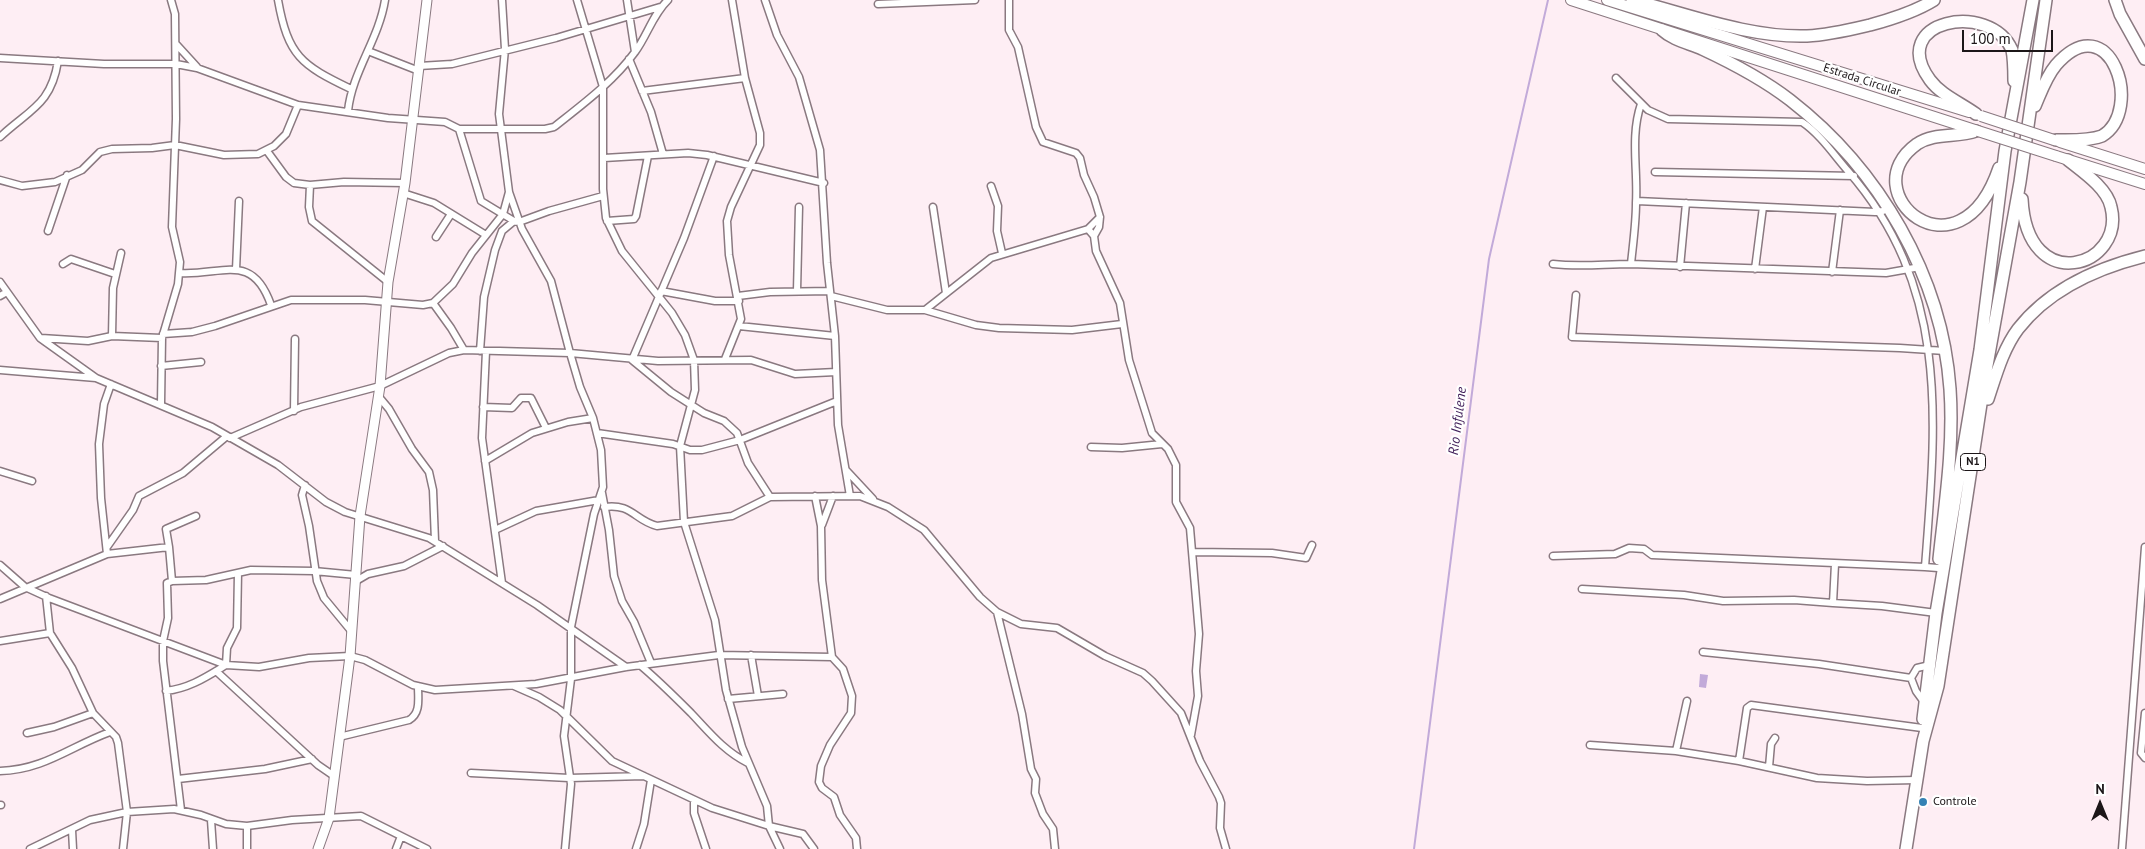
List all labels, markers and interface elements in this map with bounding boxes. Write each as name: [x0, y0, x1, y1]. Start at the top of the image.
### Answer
scale bar: [1965, 20, 2056, 52]
text: 100 m: [1970, 29, 2011, 48]
street label: Estrada Circular: [1821, 61, 1903, 99]
water label: Rio Infulene: [1445, 386, 1471, 456]
road number: N1: [1960, 454, 1986, 471]
north arrow: [2075, 779, 2125, 829]
text: N: [2095, 780, 2105, 798]
place label: Controle: [1933, 795, 1977, 809]
marker: Controle: [1917, 796, 1929, 808]

